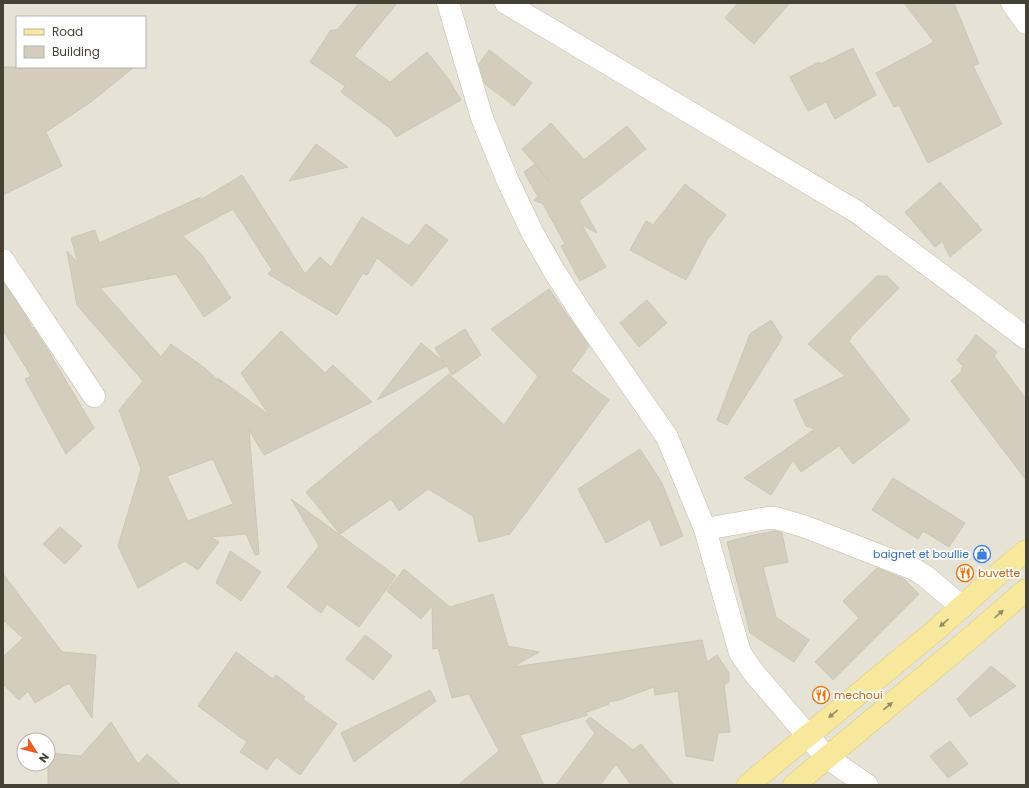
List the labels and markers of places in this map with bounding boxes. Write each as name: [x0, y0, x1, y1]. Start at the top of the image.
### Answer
shop icon: baignet et boullie: [972, 544, 992, 564]
place label: baignet et boullie: [873, 546, 969, 562]
restaurant icon: buvette: [955, 563, 975, 583]
place label: buvette: [978, 565, 1020, 581]
restaurant icon: mechoui: [811, 685, 831, 705]
place label: mechoui: [834, 687, 883, 703]

